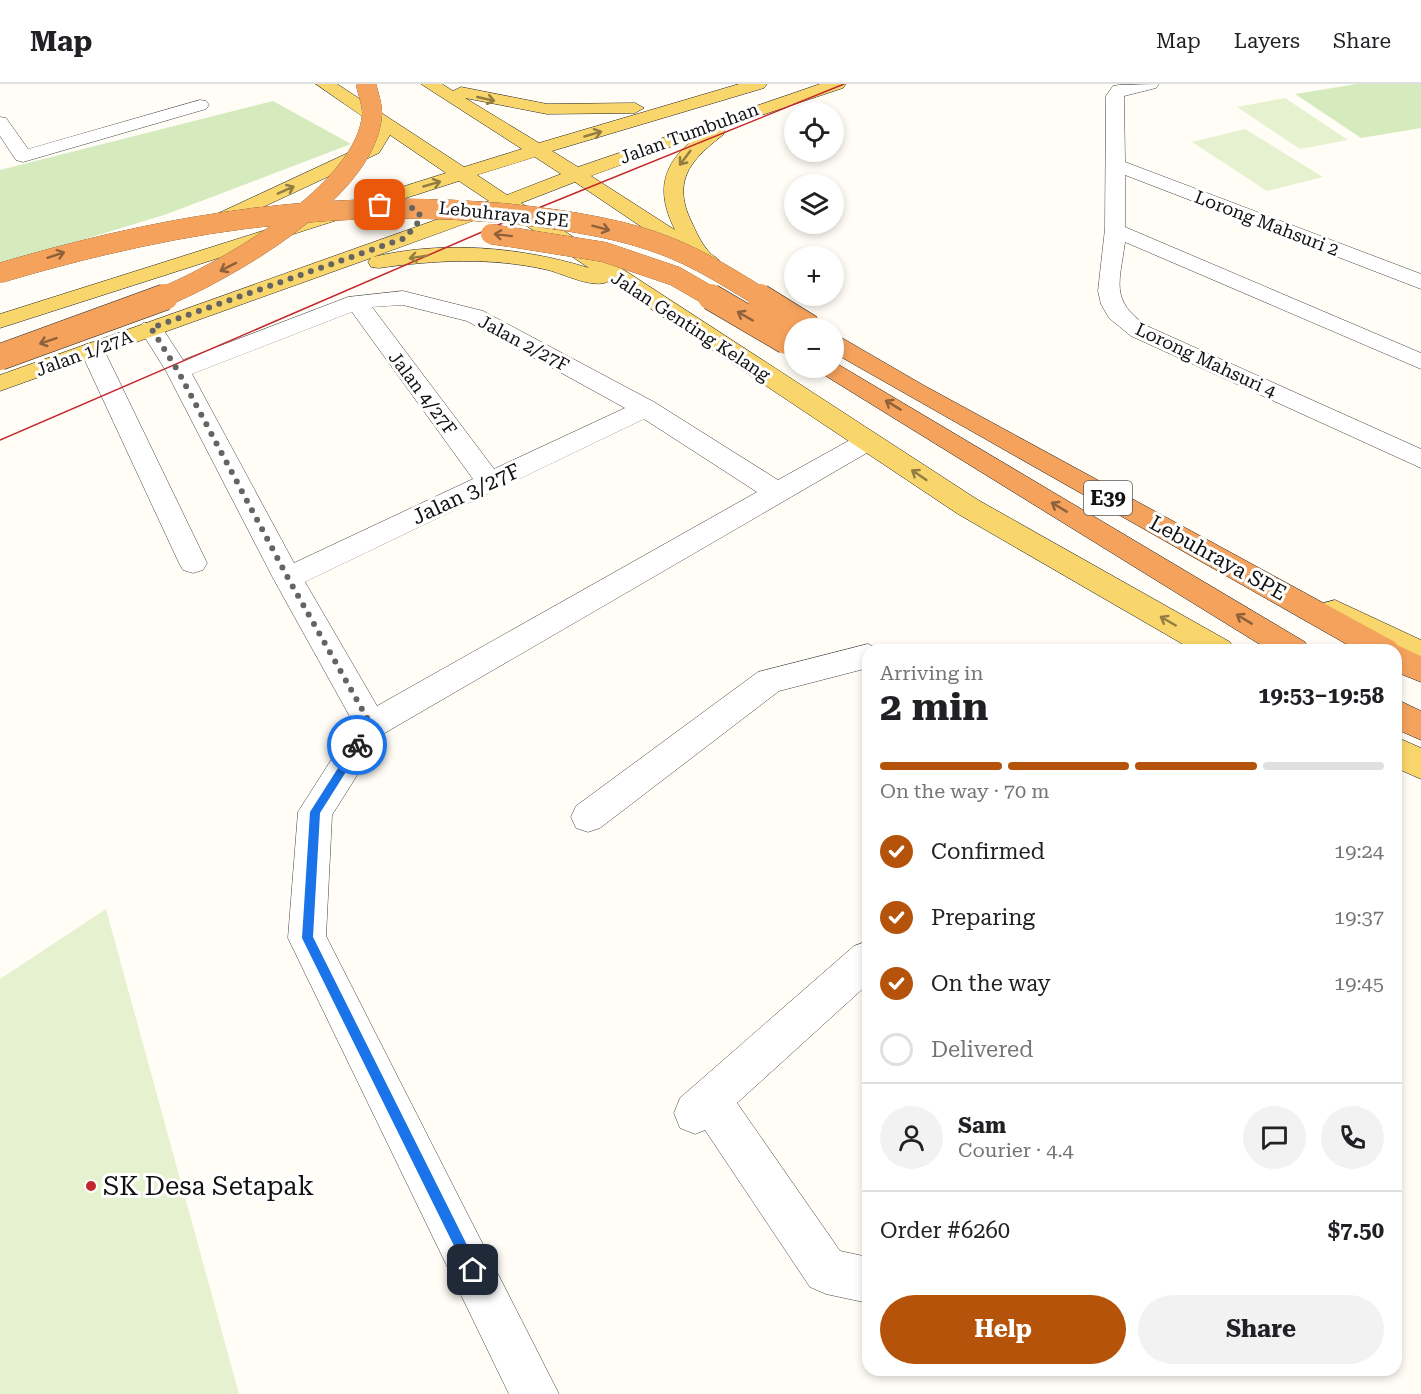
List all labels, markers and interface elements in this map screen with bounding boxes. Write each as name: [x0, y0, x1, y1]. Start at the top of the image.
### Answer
text: Map: [30, 25, 92, 58]
text: Map: [1156, 29, 1201, 53]
text: Layers: [1234, 29, 1300, 53]
text: Share: [1333, 29, 1391, 53]
one-way arrow: [477, 93, 496, 105]
street label: Jalan Tumbuhan: [617, 98, 762, 168]
map controls: [784, 102, 844, 378]
button: locate: [784, 102, 844, 162]
one-way arrow: [584, 128, 603, 139]
one-way arrow: [679, 150, 691, 166]
button: layers: [784, 174, 844, 234]
one-way arrow: [422, 178, 441, 189]
pin: [354, 179, 405, 230]
one-way arrow: [277, 183, 295, 195]
street label: Lorong Mahsuri 2: [1192, 186, 1342, 260]
icon: bag: [363, 188, 396, 221]
street label: Lebuhraya SPE: [438, 197, 570, 231]
one-way arrow: [592, 223, 611, 234]
one-way arrow: [493, 229, 513, 240]
button: +: [784, 246, 844, 306]
one-way arrow: [46, 249, 65, 260]
one-way arrow: [408, 251, 428, 262]
one-way arrow: [220, 261, 237, 273]
street label: Jalan Genting Kelang: [608, 267, 775, 386]
street label: Jalan 2/27F: [475, 310, 573, 376]
one-way arrow: [737, 310, 754, 322]
button: −: [784, 318, 844, 378]
street label: Lorong Mahsuri 4: [1132, 318, 1280, 402]
street label: Jalan 1/27A: [33, 326, 136, 380]
one-way arrow: [39, 336, 58, 347]
street label: Jalan 4/27F: [385, 347, 461, 439]
one-way arrow: [885, 399, 902, 411]
street label: Jalan 3/27F: [408, 459, 524, 529]
one-way arrow: [911, 469, 928, 481]
road number: E39: [1084, 481, 1132, 515]
one-way arrow: [1051, 500, 1068, 512]
street label: Lebuhraya SPE: [1145, 511, 1291, 605]
one-way arrow: [1236, 613, 1253, 625]
one-way arrow: [1160, 614, 1177, 626]
text: Arriving in: [880, 661, 983, 685]
text: 19:53–19:58: [1258, 683, 1384, 708]
text: 2 min: [880, 684, 988, 730]
courier: [327, 715, 387, 775]
icon: bike: [341, 729, 374, 762]
text: On the way · 70 m: [880, 779, 1050, 803]
icon: check: [880, 835, 913, 868]
text: Confirmed: [931, 839, 1045, 864]
text: 19:24: [1334, 839, 1384, 863]
icon: check: [880, 901, 913, 934]
text: Preparing: [931, 905, 1035, 930]
text: 19:37: [1334, 905, 1384, 929]
icon: check: [880, 967, 913, 1000]
text: On the way: [931, 971, 1051, 996]
text: 19:45: [1334, 971, 1384, 995]
text: Delivered: [931, 1037, 1033, 1062]
button: person: [880, 1106, 943, 1169]
button: chat: [1243, 1106, 1306, 1169]
button: phone: [1321, 1106, 1384, 1169]
text: Sam: [958, 1113, 1006, 1138]
text: Courier · 4.4: [958, 1138, 1074, 1162]
place label: SK Desa Setapak: [103, 1171, 314, 1201]
marker: SK Desa Setapak: [84, 1179, 98, 1193]
text: Order #6260: [880, 1218, 1010, 1243]
text: $7.50: [1328, 1218, 1384, 1243]
pin: [447, 1244, 498, 1295]
icon: home: [456, 1253, 489, 1286]
button: Help: [880, 1295, 1126, 1364]
button: Share: [1138, 1295, 1384, 1364]

